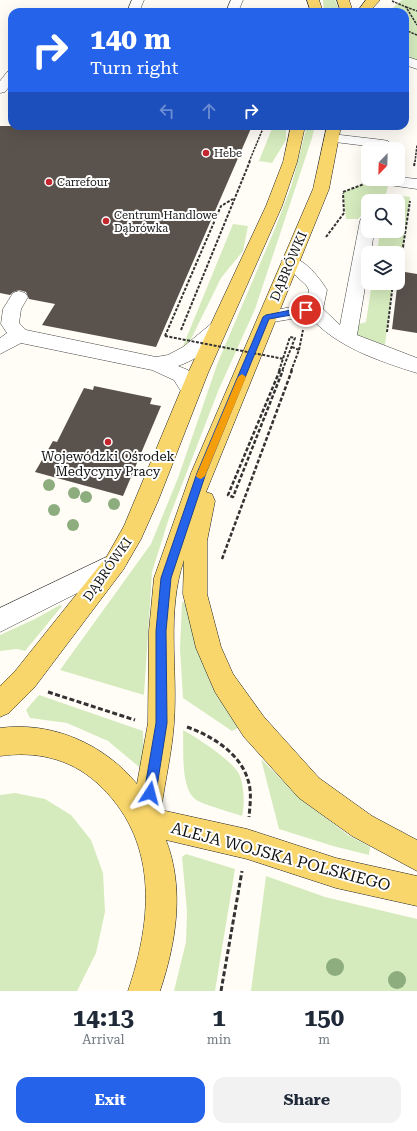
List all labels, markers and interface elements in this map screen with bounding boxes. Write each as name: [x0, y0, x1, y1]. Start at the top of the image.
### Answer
text: 140 m: [90, 23, 171, 56]
icon: right: [24, 24, 76, 76]
text: Turn right: [90, 57, 178, 78]
icon: left: [156, 100, 178, 122]
icon: ahead: [198, 100, 220, 122]
icon: right: [240, 100, 262, 122]
north arrow: [361, 142, 405, 186]
map controls: [361, 142, 405, 290]
place label: Hebe: [214, 147, 242, 160]
marker: Hebe: [201, 148, 211, 158]
place label: Carrefour: [57, 176, 109, 189]
marker: Carrefour: [44, 177, 54, 187]
button: search: [361, 194, 405, 238]
place label: Centrum Handlowe Dąbrówka: [114, 209, 217, 235]
marker: Centrum Handlowe Dąbrówka: [101, 216, 111, 226]
street label: DĄBRÓWKI: [266, 229, 310, 303]
button: layers: [361, 246, 405, 290]
pin: [289, 293, 323, 327]
icon: arrive: [295, 299, 317, 321]
marker: Wojewódzki Ośrodek Medycyny Pracy: [103, 437, 113, 447]
place label: Wojewódzki Ośrodek Medycyny Pracy: [41, 449, 175, 479]
street label: DĄBRÓWKI: [79, 534, 135, 604]
position arrow: [129, 772, 171, 814]
street label: ALEJA WOJSKA POLSKIEGO: [169, 818, 393, 895]
text: 14:13: [73, 1004, 134, 1032]
text: 1: [212, 1004, 226, 1032]
text: 150: [304, 1004, 344, 1032]
text: Arrival: [82, 1032, 125, 1047]
text: min: [207, 1032, 231, 1047]
text: m: [318, 1032, 330, 1047]
button: Exit: [16, 1077, 205, 1123]
button: Share: [213, 1077, 401, 1123]

